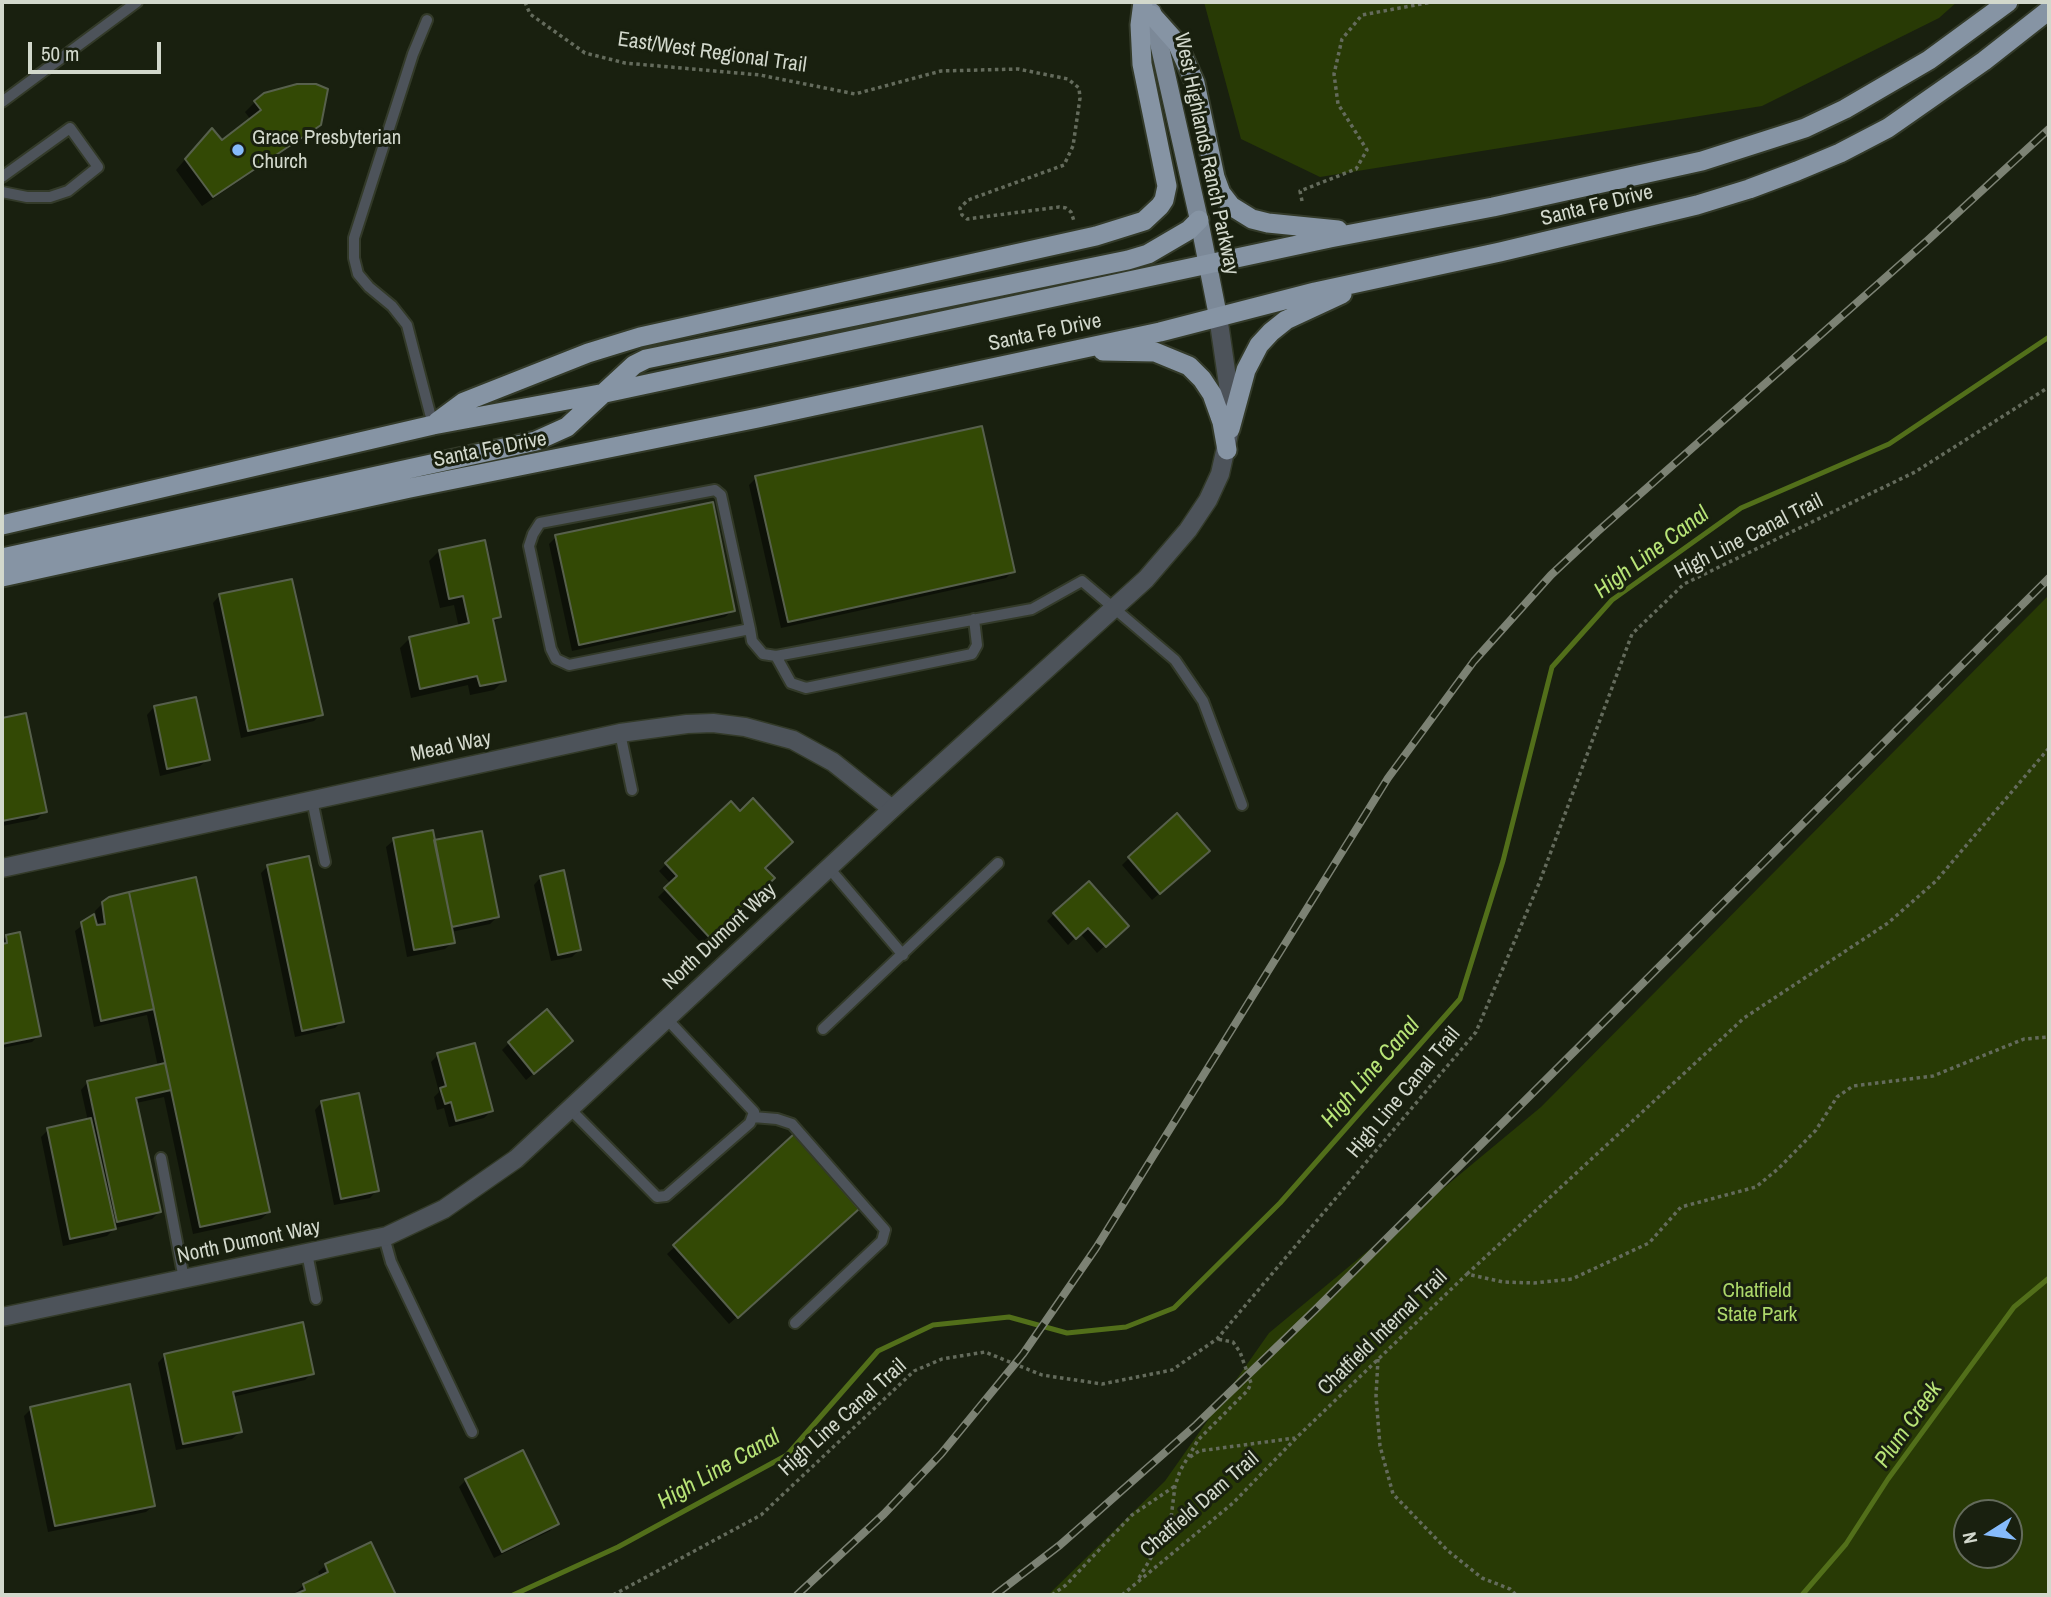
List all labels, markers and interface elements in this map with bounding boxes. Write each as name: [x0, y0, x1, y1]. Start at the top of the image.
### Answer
street label: East/West Regional Trail: [616, 27, 808, 79]
scale bar: [32, 28, 164, 72]
street label: West Highlands Ranch Parkway: [1168, 31, 1244, 277]
text: 50 m: [41, 39, 79, 68]
place label: Grace Presbyterian Church: [252, 125, 401, 175]
marker: Grace Presbyterian Church: [230, 142, 246, 158]
street label: Santa Fe Drive: [1538, 180, 1656, 232]
street label: Santa Fe Drive: [986, 309, 1104, 357]
street label: Santa Fe Drive: [431, 427, 549, 473]
street label: High Line Canal Trail: [1671, 489, 1827, 585]
water label: High Line Canal: [1589, 501, 1715, 605]
street label: Mead Way: [408, 726, 494, 768]
street label: North Dumont Way: [658, 878, 782, 996]
water label: High Line Canal: [1316, 1013, 1426, 1133]
street label: High Line Canal Trail: [1342, 1022, 1466, 1164]
street label: North Dumont Way: [175, 1215, 323, 1269]
street label: Chatfield Internal Trail: [1313, 1265, 1453, 1401]
park label: Chatfield State Park: [1717, 1278, 1797, 1328]
street label: High Line Canal Trail: [774, 1354, 912, 1482]
water label: Plum Creek: [1869, 1377, 1949, 1473]
water label: High Line Canal: [653, 1424, 785, 1516]
street label: Chatfield Dam Trail: [1136, 1447, 1264, 1563]
north arrow: [1953, 1499, 2023, 1569]
text: N: [1956, 1530, 1983, 1546]

